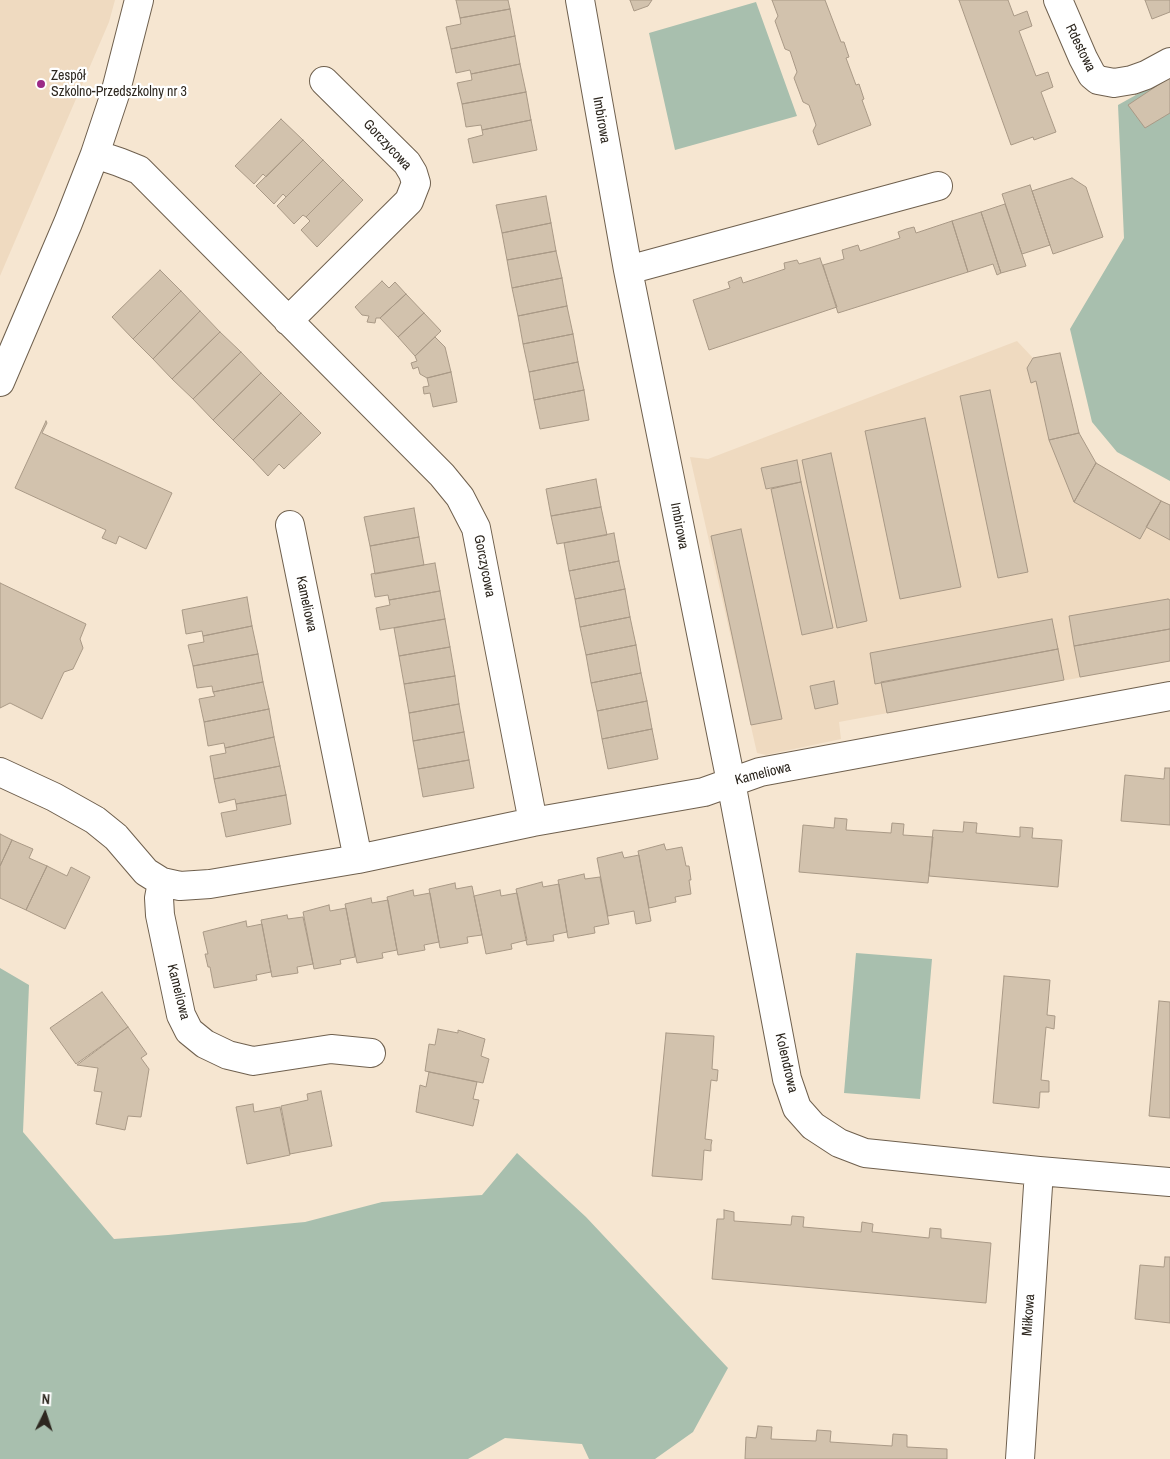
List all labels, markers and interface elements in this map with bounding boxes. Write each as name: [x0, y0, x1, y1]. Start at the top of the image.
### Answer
street label: Rdestowa: [1061, 21, 1099, 75]
place label: Zespół Szkolno-Przedszkolny nr 3: [51, 68, 187, 100]
marker: Zespół Szkolno-Przedszkolny nr 3: [35, 78, 47, 90]
street label: Imbirowa: [589, 95, 613, 145]
street label: Gorczycowa: [359, 116, 415, 174]
street label: Imbirowa: [666, 501, 692, 551]
street label: Gorczycowa: [470, 533, 498, 599]
street label: Kameliowa: [292, 574, 320, 634]
street label: Kameliowa: [733, 759, 793, 789]
street label: Kameliowa: [163, 962, 193, 1022]
street label: Kolendrowa: [771, 1032, 801, 1094]
street label: Miłkowa: [1019, 1293, 1039, 1337]
north arrow: [20, 1389, 70, 1439]
text: N: [41, 1390, 51, 1408]

